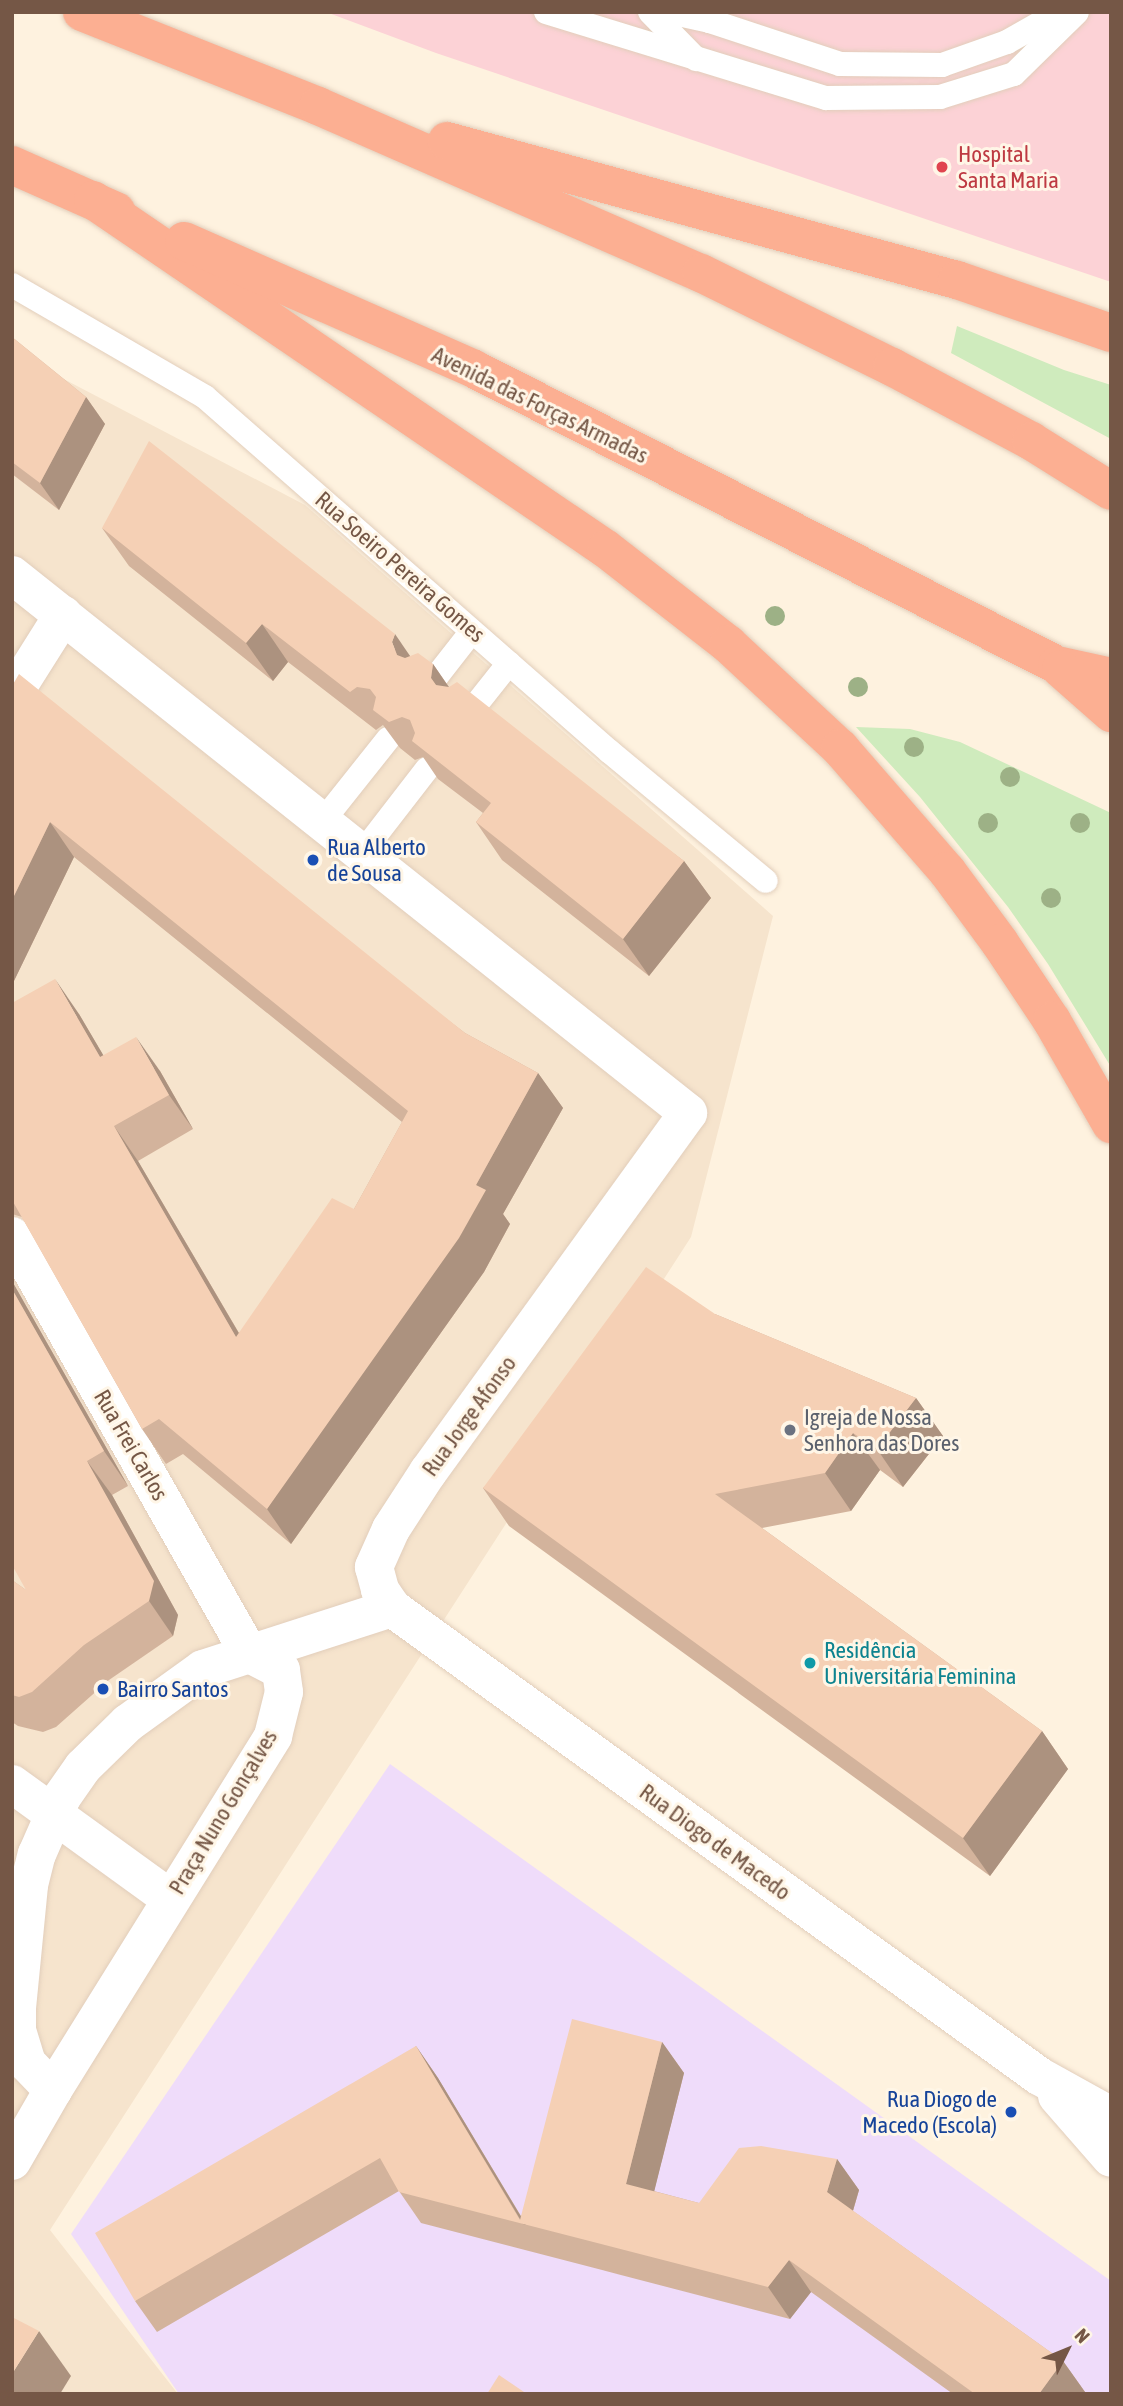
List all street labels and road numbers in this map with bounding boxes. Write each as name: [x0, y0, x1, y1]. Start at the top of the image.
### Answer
street label: Avenida das Forças Armadas: [427, 341, 653, 469]
street label: Rua Soeiro Pereira Gomes: [310, 486, 490, 648]
street label: Rua Jorge Afonso: [416, 1350, 522, 1482]
street label: Rua Frei Carlos: [88, 1385, 174, 1505]
street label: Praça Nuno Gonçalves: [163, 1725, 283, 1899]
street label: Rua Diogo de Macedo: [634, 1778, 796, 1906]

